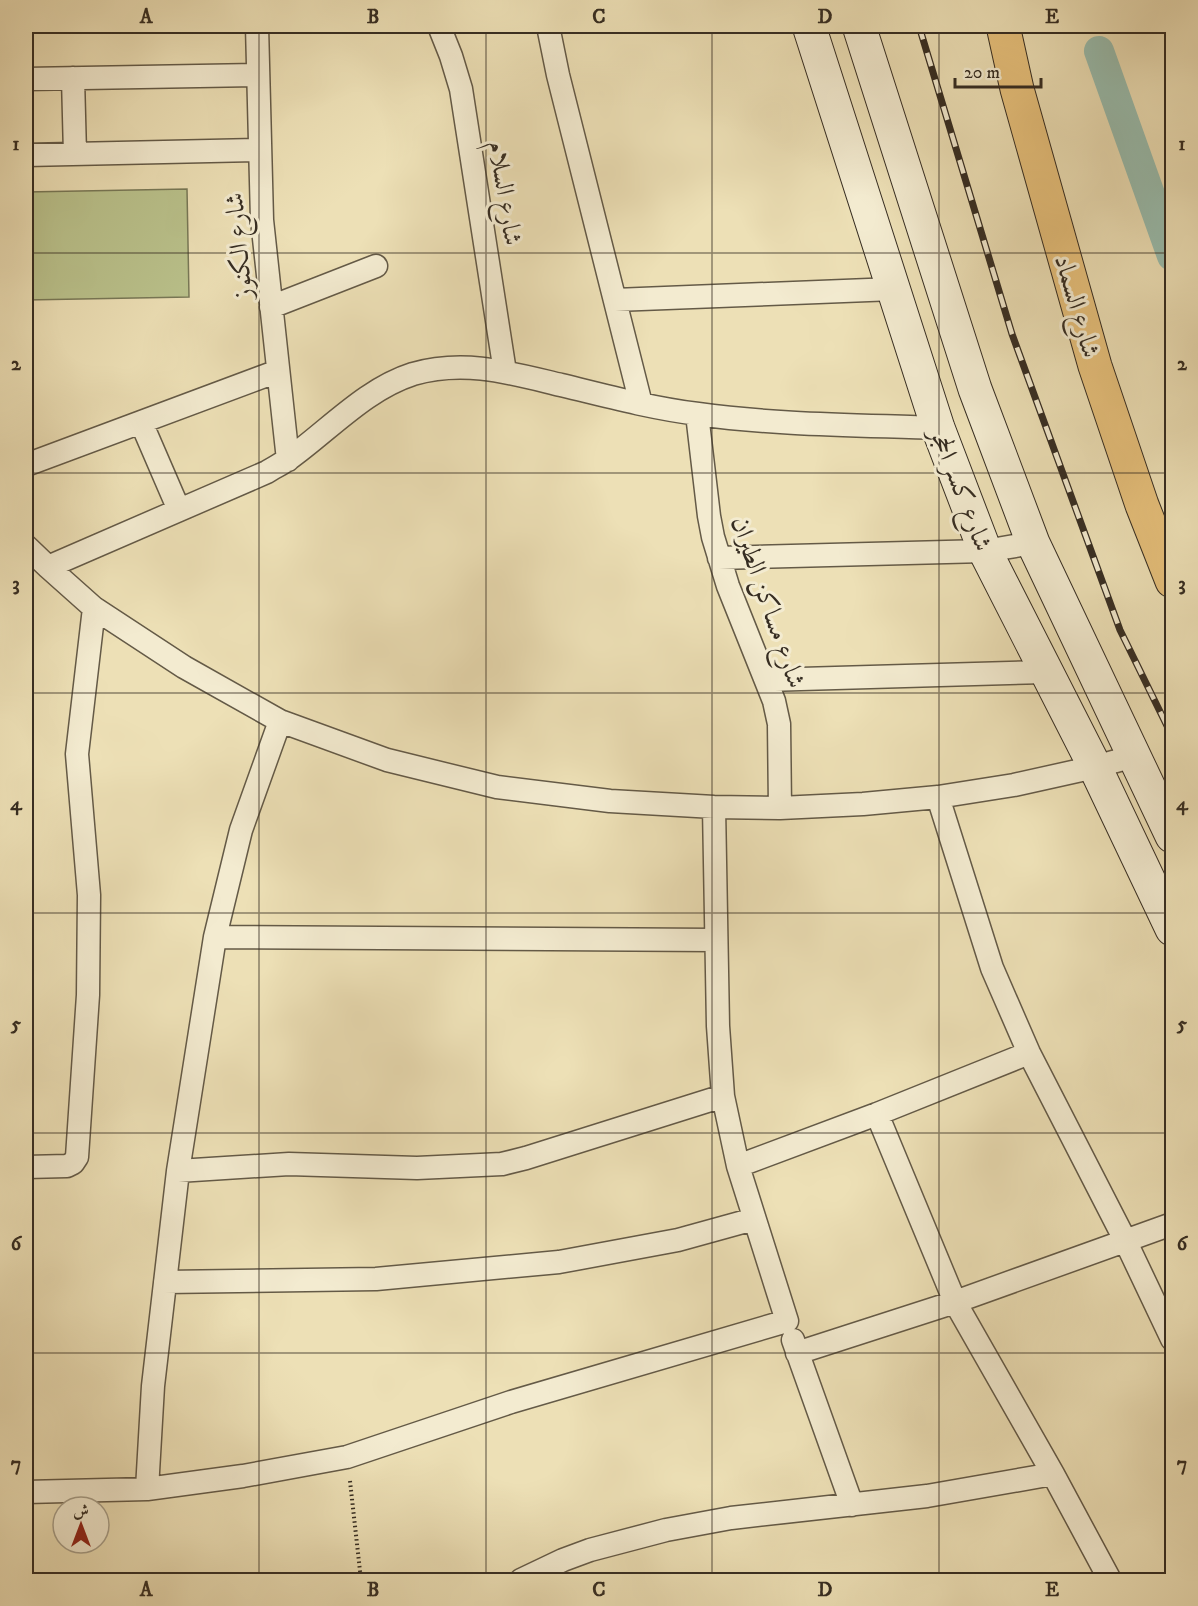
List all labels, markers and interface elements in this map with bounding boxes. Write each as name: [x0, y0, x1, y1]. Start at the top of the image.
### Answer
text: A: [139, 5, 154, 30]
text: B: [367, 5, 379, 30]
text: C: [592, 5, 606, 30]
text: D: [818, 5, 833, 30]
text: E: [1045, 5, 1059, 30]
scale bar: [955, 51, 1040, 89]
text: 20 m: [964, 62, 1000, 84]
text: 1: [12, 132, 20, 157]
text: 1: [1178, 132, 1186, 157]
street label: شارع السلام: [475, 139, 529, 249]
street label: شارع الكنوز: [218, 191, 265, 303]
street label: شارع السماد: [1042, 251, 1107, 363]
text: 2: [11, 352, 22, 377]
text: 2: [1177, 352, 1188, 377]
street label: شارع كسر الحجر: [917, 420, 999, 557]
street label: شارع مساكن الطيران: [719, 512, 812, 694]
text: 3: [12, 572, 20, 597]
text: 3: [1178, 572, 1186, 597]
text: 4: [10, 792, 23, 817]
text: 4: [1176, 792, 1189, 817]
text: 5: [10, 1012, 21, 1037]
text: 5: [1176, 1012, 1187, 1037]
text: 6: [11, 1232, 23, 1257]
text: 6: [1177, 1232, 1189, 1257]
text: 7: [11, 1452, 21, 1477]
text: 7: [1177, 1452, 1187, 1477]
north arrow: [51, 1495, 111, 1555]
text: ش: [73, 1501, 89, 1521]
text: A: [139, 1578, 154, 1603]
text: B: [367, 1578, 379, 1603]
text: C: [592, 1578, 606, 1603]
text: D: [818, 1578, 833, 1603]
text: E: [1045, 1578, 1059, 1603]

